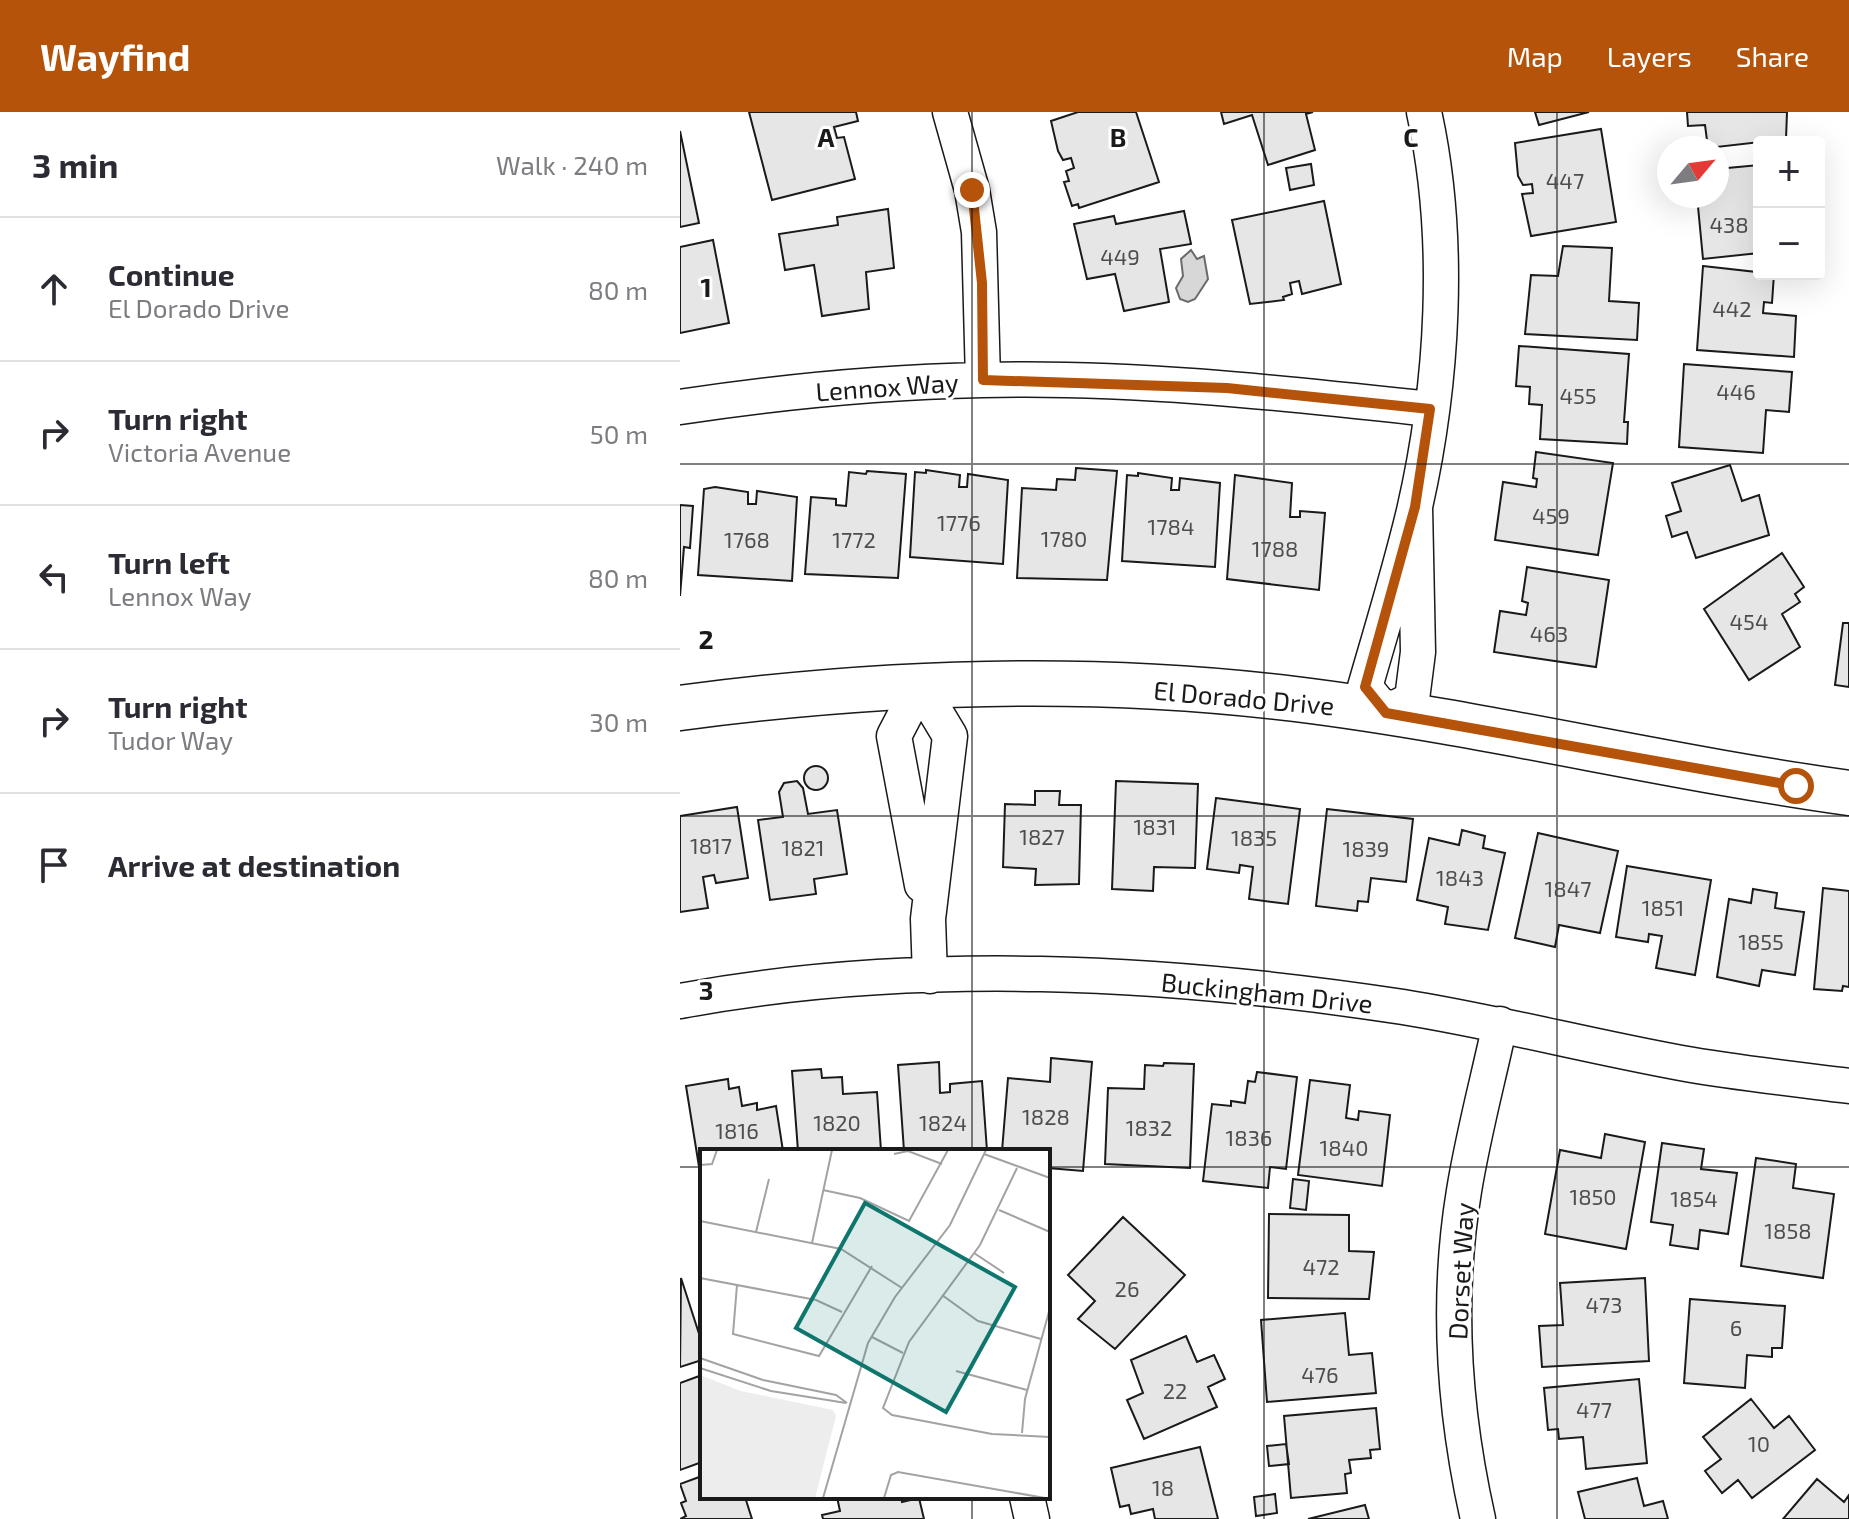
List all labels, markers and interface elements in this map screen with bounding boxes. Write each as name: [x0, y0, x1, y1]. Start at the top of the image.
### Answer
text: Wayfind: [40, 33, 191, 79]
text: Map: [1507, 39, 1563, 73]
text: Layers: [1607, 39, 1692, 73]
text: Share: [1736, 39, 1809, 73]
text: A: [818, 121, 835, 152]
text: B: [1110, 121, 1126, 152]
text: C: [1403, 121, 1419, 152]
north arrow: [1657, 136, 1729, 208]
map controls: [1753, 136, 1825, 280]
button: +: [1753, 136, 1825, 208]
text: 3 min: [32, 144, 118, 185]
text: Walk · 240 m: [496, 149, 648, 180]
house number: 447: [1546, 167, 1584, 193]
route end: [954, 172, 990, 208]
button: −: [1753, 208, 1825, 280]
house number: 438: [1709, 211, 1749, 237]
house number: 449: [1100, 243, 1140, 269]
text: Continue: [108, 256, 235, 292]
icon: ahead: [32, 267, 76, 311]
text: 1: [700, 271, 712, 302]
text: 80 m: [588, 274, 648, 305]
text: El Dorado Drive: [108, 292, 289, 323]
house number: 442: [1712, 295, 1752, 321]
street label: Lennox Way: [814, 366, 960, 406]
house number: 446: [1716, 378, 1756, 404]
house number: 455: [1559, 382, 1597, 408]
text: Turn right: [108, 400, 248, 436]
icon: right: [32, 411, 76, 455]
text: 50 m: [590, 418, 648, 449]
text: Victoria Avenue: [108, 436, 291, 467]
house number: 459: [1532, 502, 1570, 528]
house number: 1776: [937, 509, 981, 535]
house number: 1784: [1148, 513, 1194, 539]
house number: 1780: [1041, 525, 1087, 551]
house number: 1768: [724, 526, 770, 552]
house number: 1772: [832, 526, 876, 552]
house number: 1788: [1252, 535, 1298, 561]
text: Turn left: [108, 544, 230, 580]
icon: left: [32, 555, 76, 599]
text: 80 m: [588, 562, 648, 593]
text: Lennox Way: [108, 580, 252, 611]
house number: 454: [1730, 608, 1768, 634]
house number: 463: [1530, 620, 1568, 646]
text: 2: [698, 623, 714, 654]
street label: El Dorado Drive: [1152, 674, 1336, 720]
text: Turn right: [108, 688, 248, 724]
icon: right: [32, 699, 76, 743]
text: 30 m: [589, 706, 648, 737]
text: Tudor Way: [108, 724, 233, 755]
route start: [1778, 768, 1814, 804]
house number: 1831: [1133, 813, 1177, 839]
house number: 1827: [1019, 823, 1065, 849]
house number: 1835: [1231, 824, 1277, 850]
house number: 1817: [690, 832, 732, 858]
house number: 1821: [781, 834, 825, 860]
house number: 1839: [1343, 835, 1389, 861]
icon: arrive: [32, 843, 76, 887]
text: Arrive at destination: [108, 847, 400, 883]
house number: 1843: [1436, 864, 1484, 890]
house number: 1847: [1545, 875, 1591, 901]
house number: 1851: [1642, 894, 1684, 920]
house number: 1855: [1738, 928, 1784, 954]
street label: Buckingham Drive: [1160, 965, 1374, 1019]
text: 3: [699, 974, 713, 1005]
house number: 1828: [1022, 1103, 1070, 1129]
house number: 1820: [813, 1109, 861, 1135]
house number: 1824: [919, 1109, 967, 1135]
house number: 1832: [1126, 1114, 1172, 1140]
house number: 1816: [715, 1117, 759, 1143]
house number: 1836: [1226, 1124, 1272, 1150]
house number: 1840: [1320, 1134, 1368, 1160]
inset map: [700, 1149, 1050, 1499]
house number: 1850: [1569, 1183, 1617, 1209]
house number: 1854: [1670, 1185, 1718, 1211]
street label: Dorset Way: [1441, 1201, 1479, 1340]
house number: 1858: [1764, 1217, 1812, 1243]
house number: 472: [1302, 1253, 1340, 1279]
house number: 26: [1115, 1275, 1139, 1301]
house number: 473: [1585, 1291, 1623, 1317]
house number: 6: [1730, 1314, 1742, 1340]
house number: 476: [1301, 1361, 1339, 1387]
house number: 22: [1163, 1377, 1187, 1403]
house number: 477: [1576, 1396, 1612, 1422]
house number: 10: [1748, 1430, 1770, 1456]
house number: 18: [1152, 1474, 1174, 1500]

